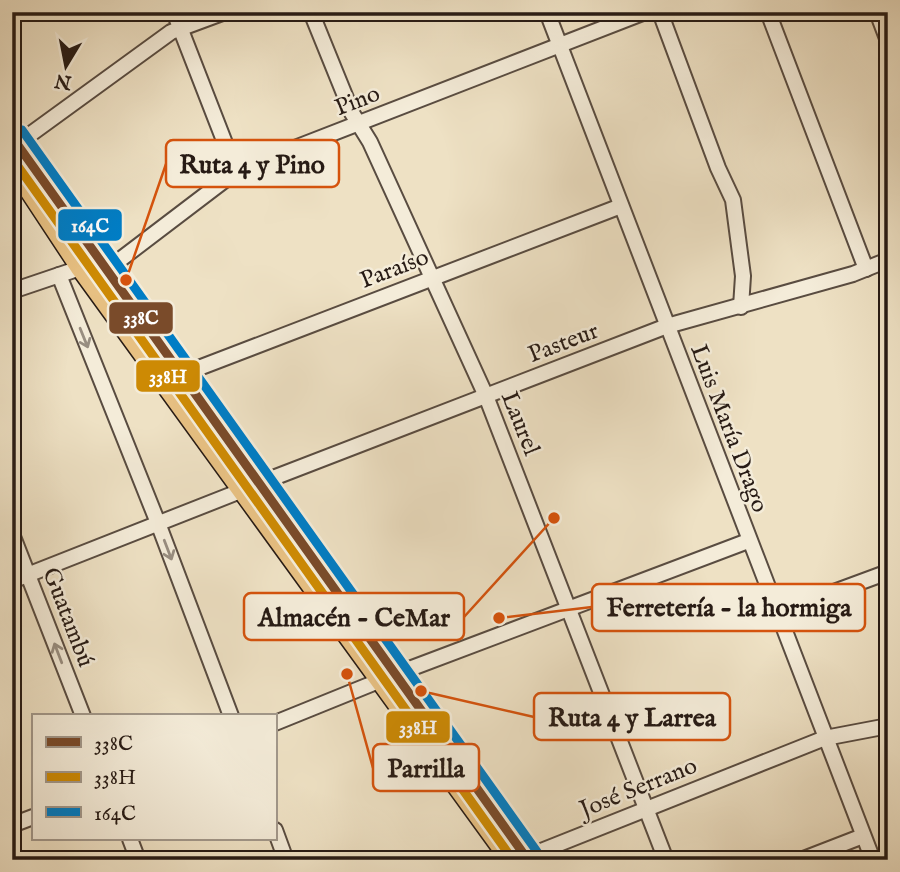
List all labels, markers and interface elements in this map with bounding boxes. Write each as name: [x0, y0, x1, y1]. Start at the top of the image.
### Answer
north arrow: [32, 32, 102, 102]
text: N: [53, 67, 75, 94]
street label: Pino: [330, 79, 385, 124]
callout: Ruta 4 y Pino: [166, 140, 339, 187]
text: Ruta 4 y Pino: [179, 149, 325, 182]
line badge: 164C: [57, 208, 123, 242]
text: 164C: [71, 215, 109, 239]
street label: Paraíso: [356, 242, 433, 297]
line badge: 338C: [108, 301, 174, 335]
text: 338C: [123, 307, 159, 331]
street label: Pasteur: [524, 316, 603, 371]
one-way arrow: [79, 327, 92, 349]
street label: Luis María Drago: [682, 340, 775, 517]
line badge: 338H: [135, 359, 201, 393]
text: 338H: [149, 366, 188, 390]
street label: Laurel: [493, 387, 547, 460]
one-way arrow: [163, 538, 175, 560]
street label: Guatambú: [34, 563, 101, 672]
callout: Ferretería - la hormiga: [592, 584, 865, 631]
text: Ferretería - la hormiga: [607, 592, 852, 625]
callout: Almacén - CeMar: [244, 593, 464, 640]
text: Almacén - CeMar: [257, 602, 450, 635]
one-way arrow: [51, 642, 63, 664]
callout: Ruta 4 y Larrea: [534, 693, 730, 740]
text: Ruta 4 y Larrea: [548, 702, 717, 735]
line badge: 338H: [385, 710, 451, 744]
legend: [32, 714, 276, 840]
text: 338H: [399, 717, 438, 741]
text: 338C: [94, 731, 133, 758]
callout: Parrilla: [373, 744, 479, 791]
street label: José Serrano: [573, 751, 702, 827]
text: Parrilla: [387, 753, 466, 786]
text: 338H: [94, 765, 136, 792]
text: 164C: [94, 801, 136, 828]

